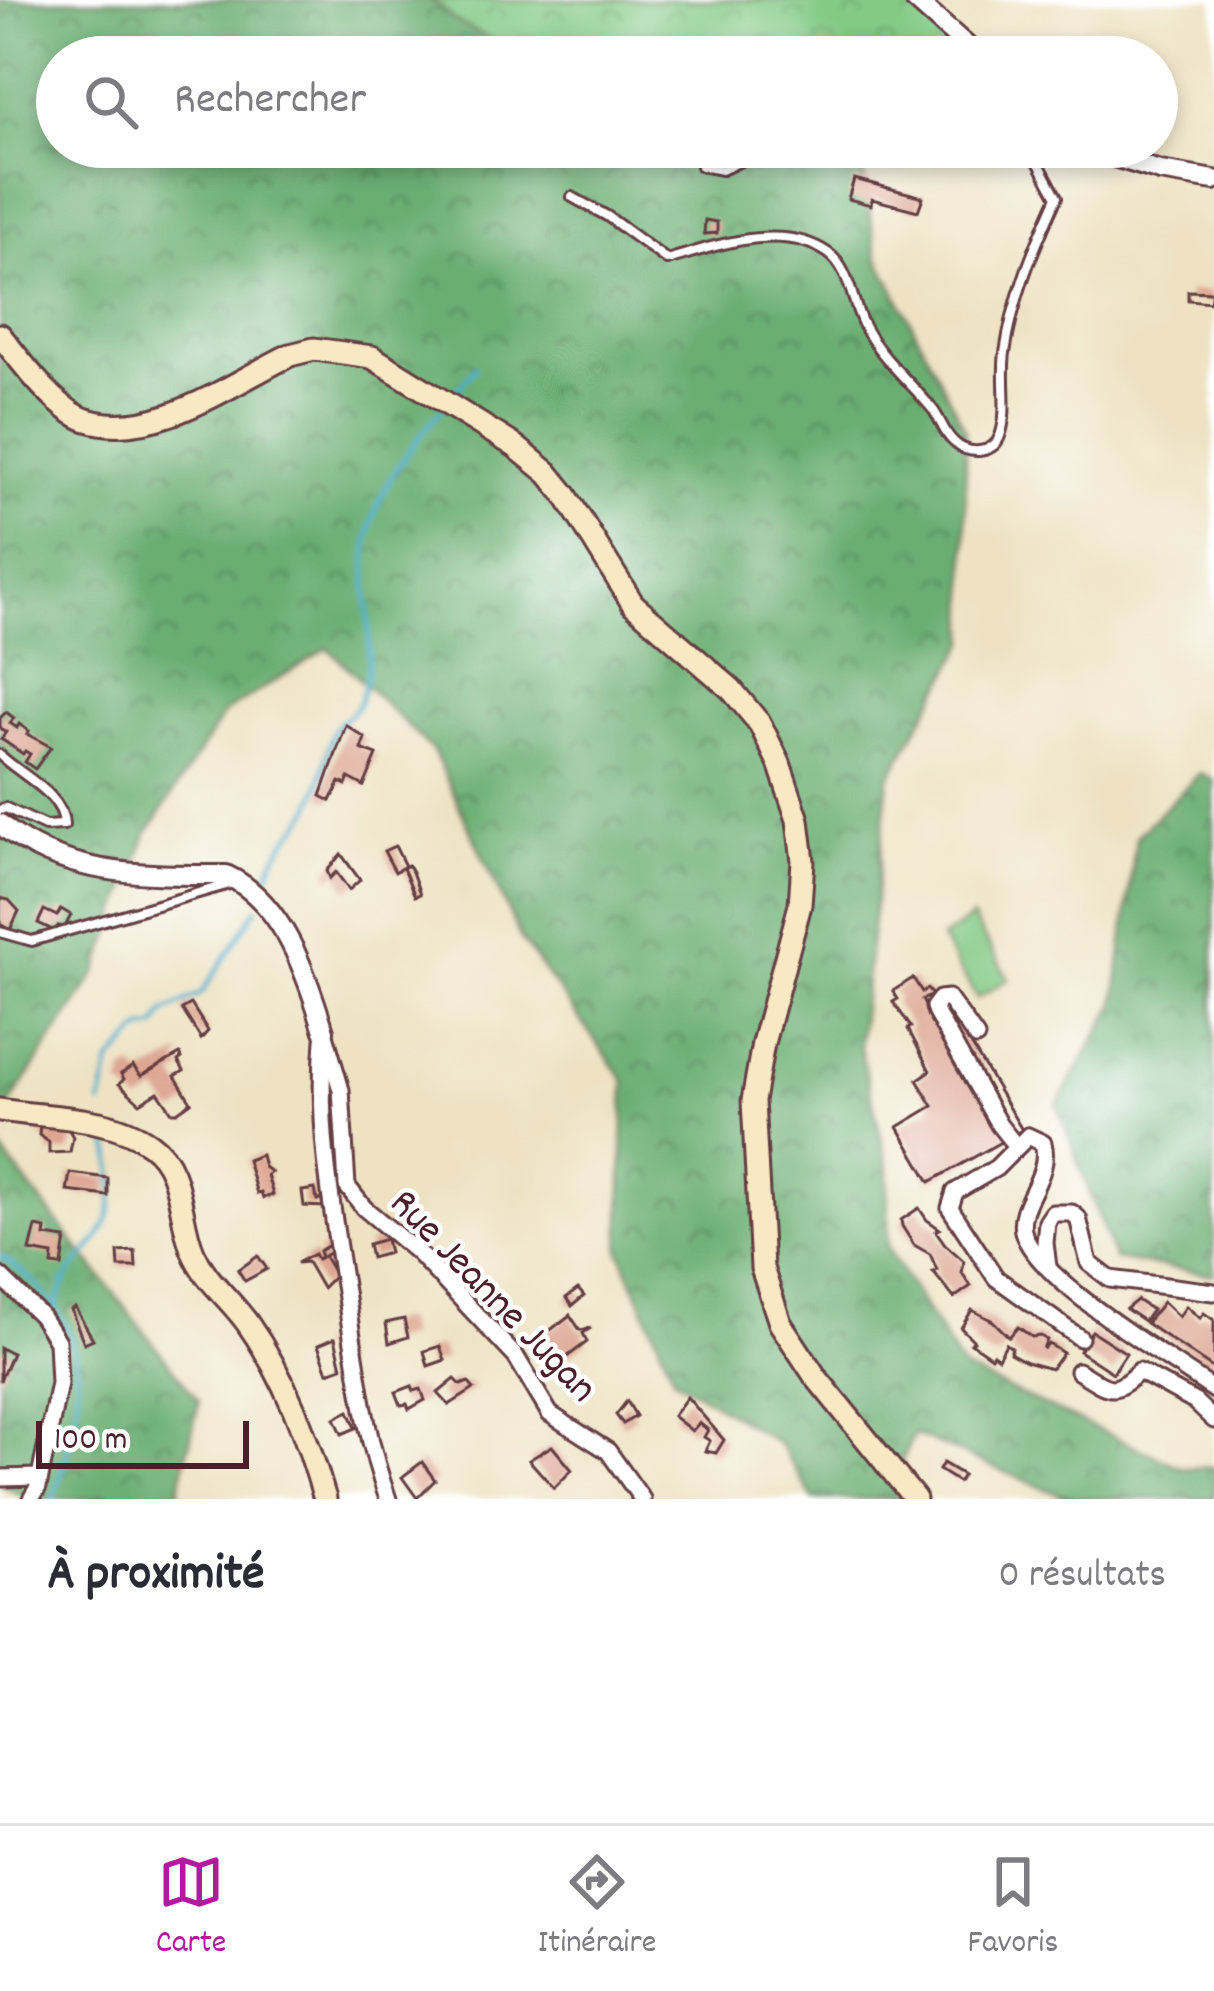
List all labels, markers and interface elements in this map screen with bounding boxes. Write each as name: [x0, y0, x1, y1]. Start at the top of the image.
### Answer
search box: [36, 36, 1178, 168]
icon: search: [78, 69, 144, 135]
text: Rechercher: [174, 70, 366, 134]
street label: Rue Jeanne Jugan: [373, 1177, 609, 1419]
scale bar: [36, 1415, 249, 1468]
text: 100 m: [54, 1418, 127, 1465]
text: À proximité: [48, 1541, 265, 1613]
text: 0 résultats: [999, 1550, 1166, 1605]
tab: Carte: [156, 1849, 226, 1968]
tab: Itinéraire: [538, 1849, 656, 1968]
tab: Favoris: [967, 1849, 1058, 1968]

